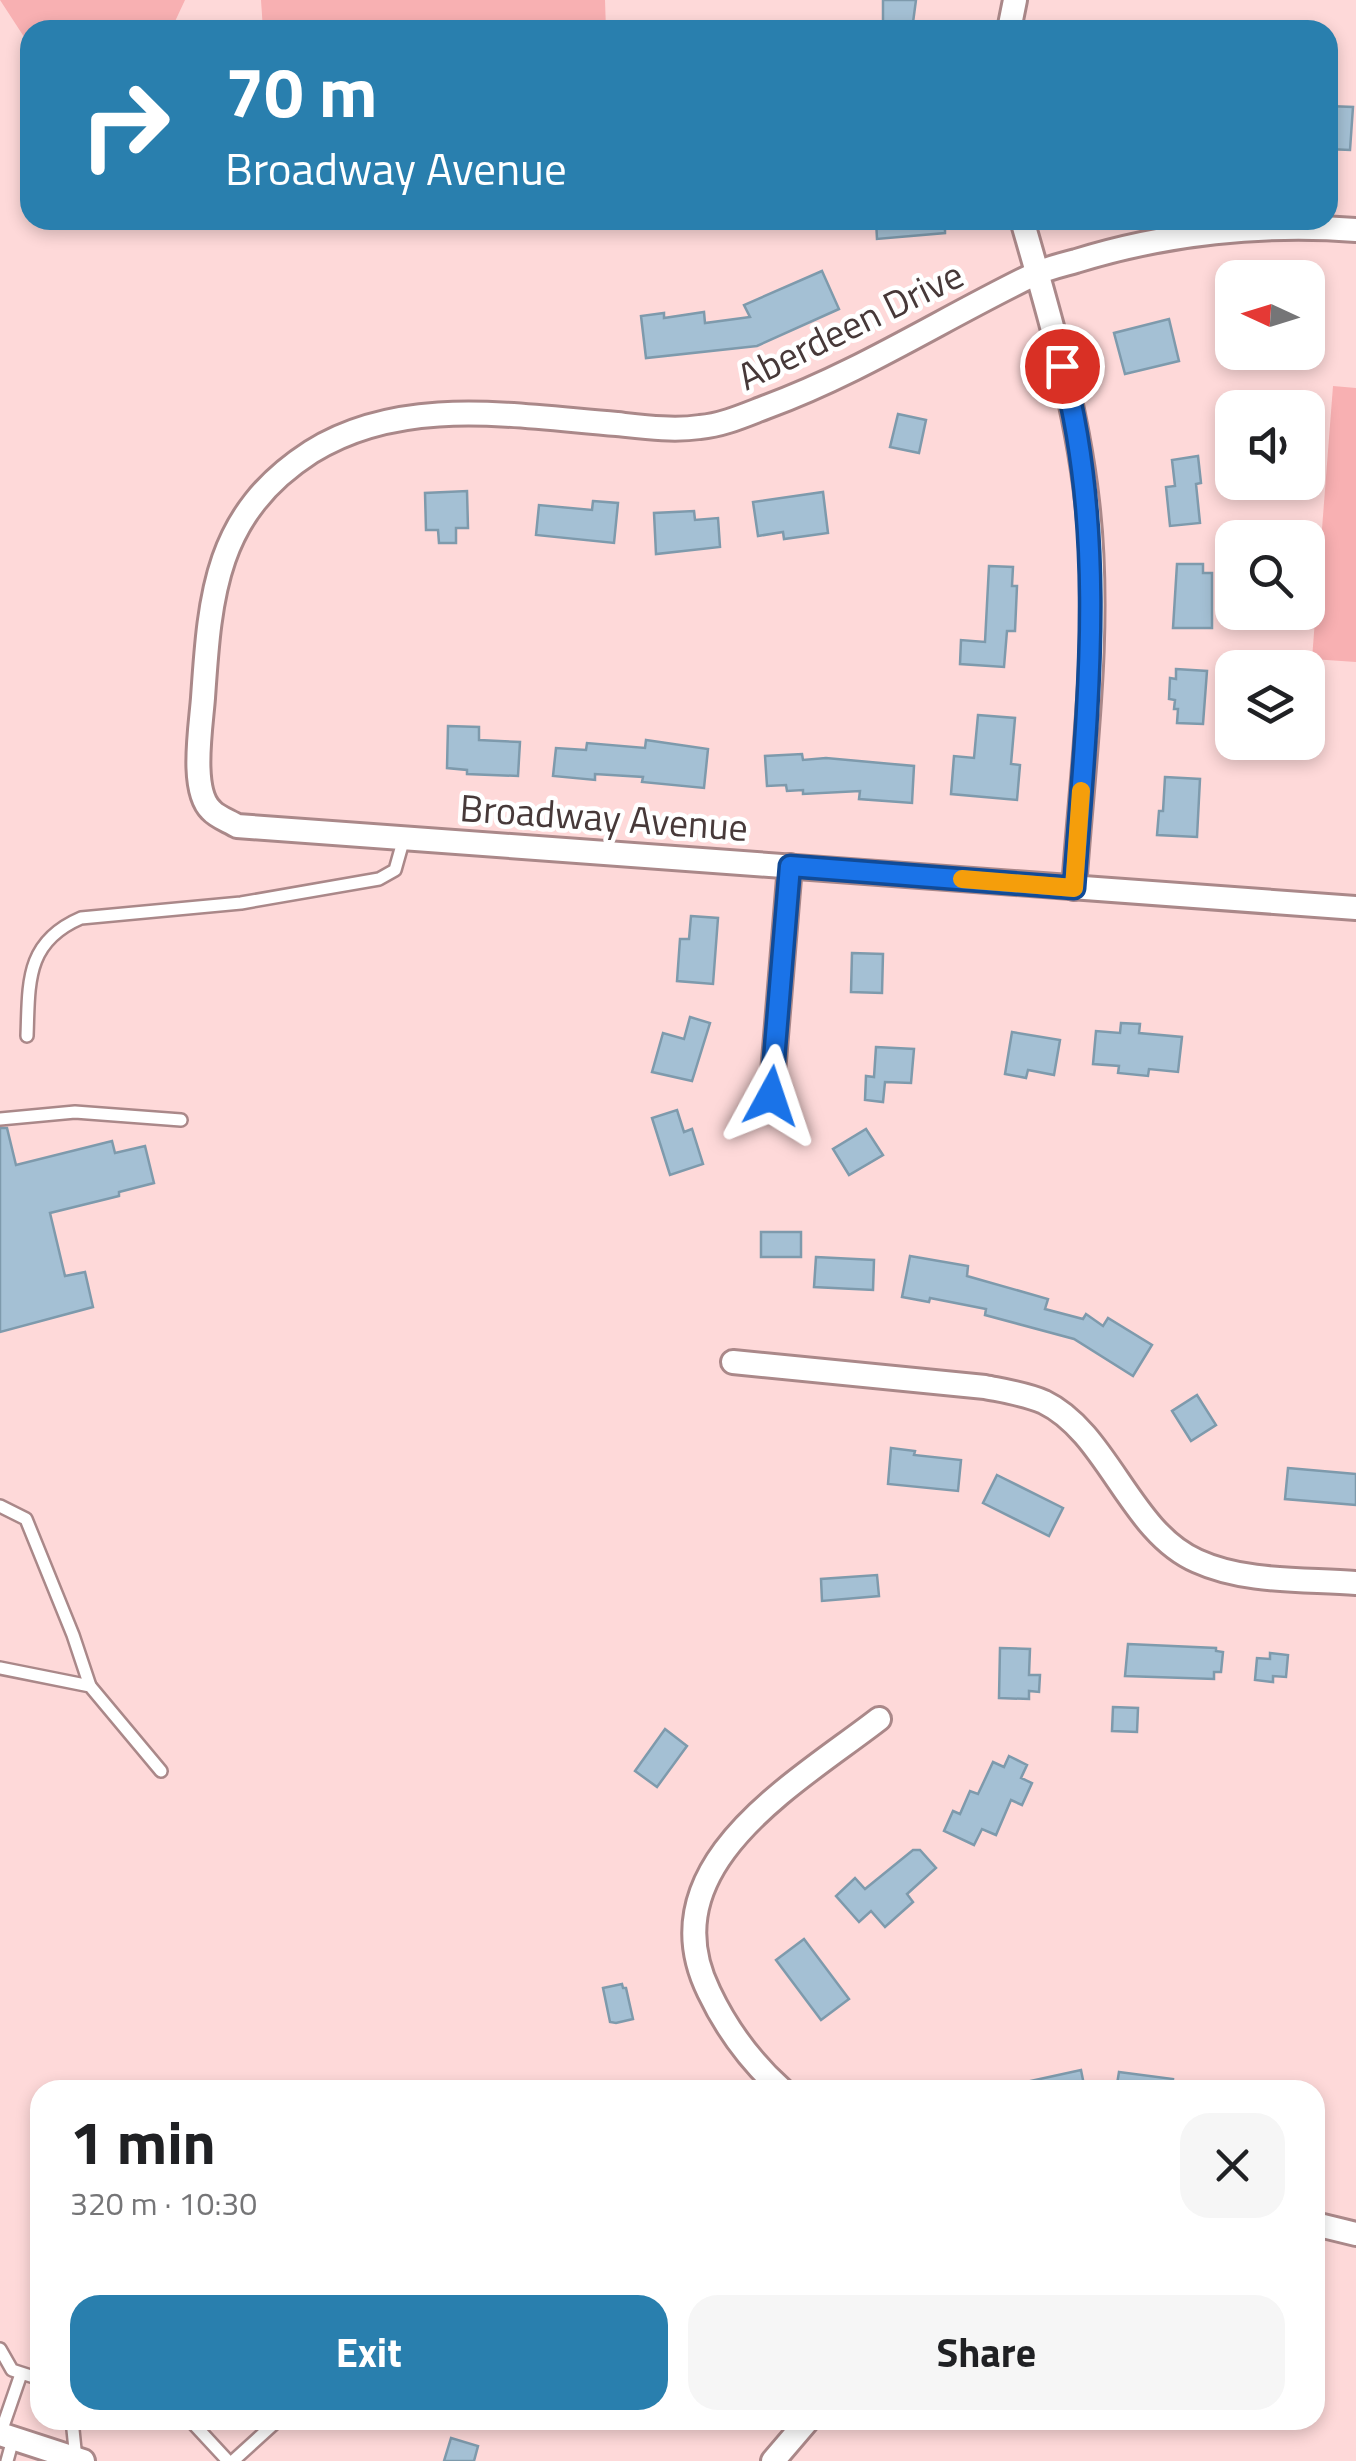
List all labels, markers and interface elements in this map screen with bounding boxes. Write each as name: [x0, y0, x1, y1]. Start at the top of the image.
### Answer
text: 70 m: [225, 38, 378, 144]
icon: right: [60, 60, 190, 190]
text: Broadway Avenue: [225, 134, 567, 202]
street label: Aberdeen Drive: [727, 245, 973, 405]
north arrow: [1215, 260, 1325, 370]
map controls: [1215, 260, 1325, 760]
pin: [1020, 324, 1105, 409]
icon: arrive: [1035, 339, 1090, 394]
button: sound: [1215, 390, 1325, 500]
button: search: [1215, 520, 1325, 630]
button: layers: [1215, 650, 1325, 760]
street label: Broadway Avenue: [458, 778, 750, 856]
position arrow: [719, 1044, 823, 1148]
text: 1 min: [70, 2096, 216, 2187]
button: close: [1180, 2113, 1285, 2218]
text: 320 m · 10:30: [70, 2179, 257, 2227]
button: Exit: [70, 2295, 668, 2410]
button: Share: [688, 2295, 1285, 2410]

